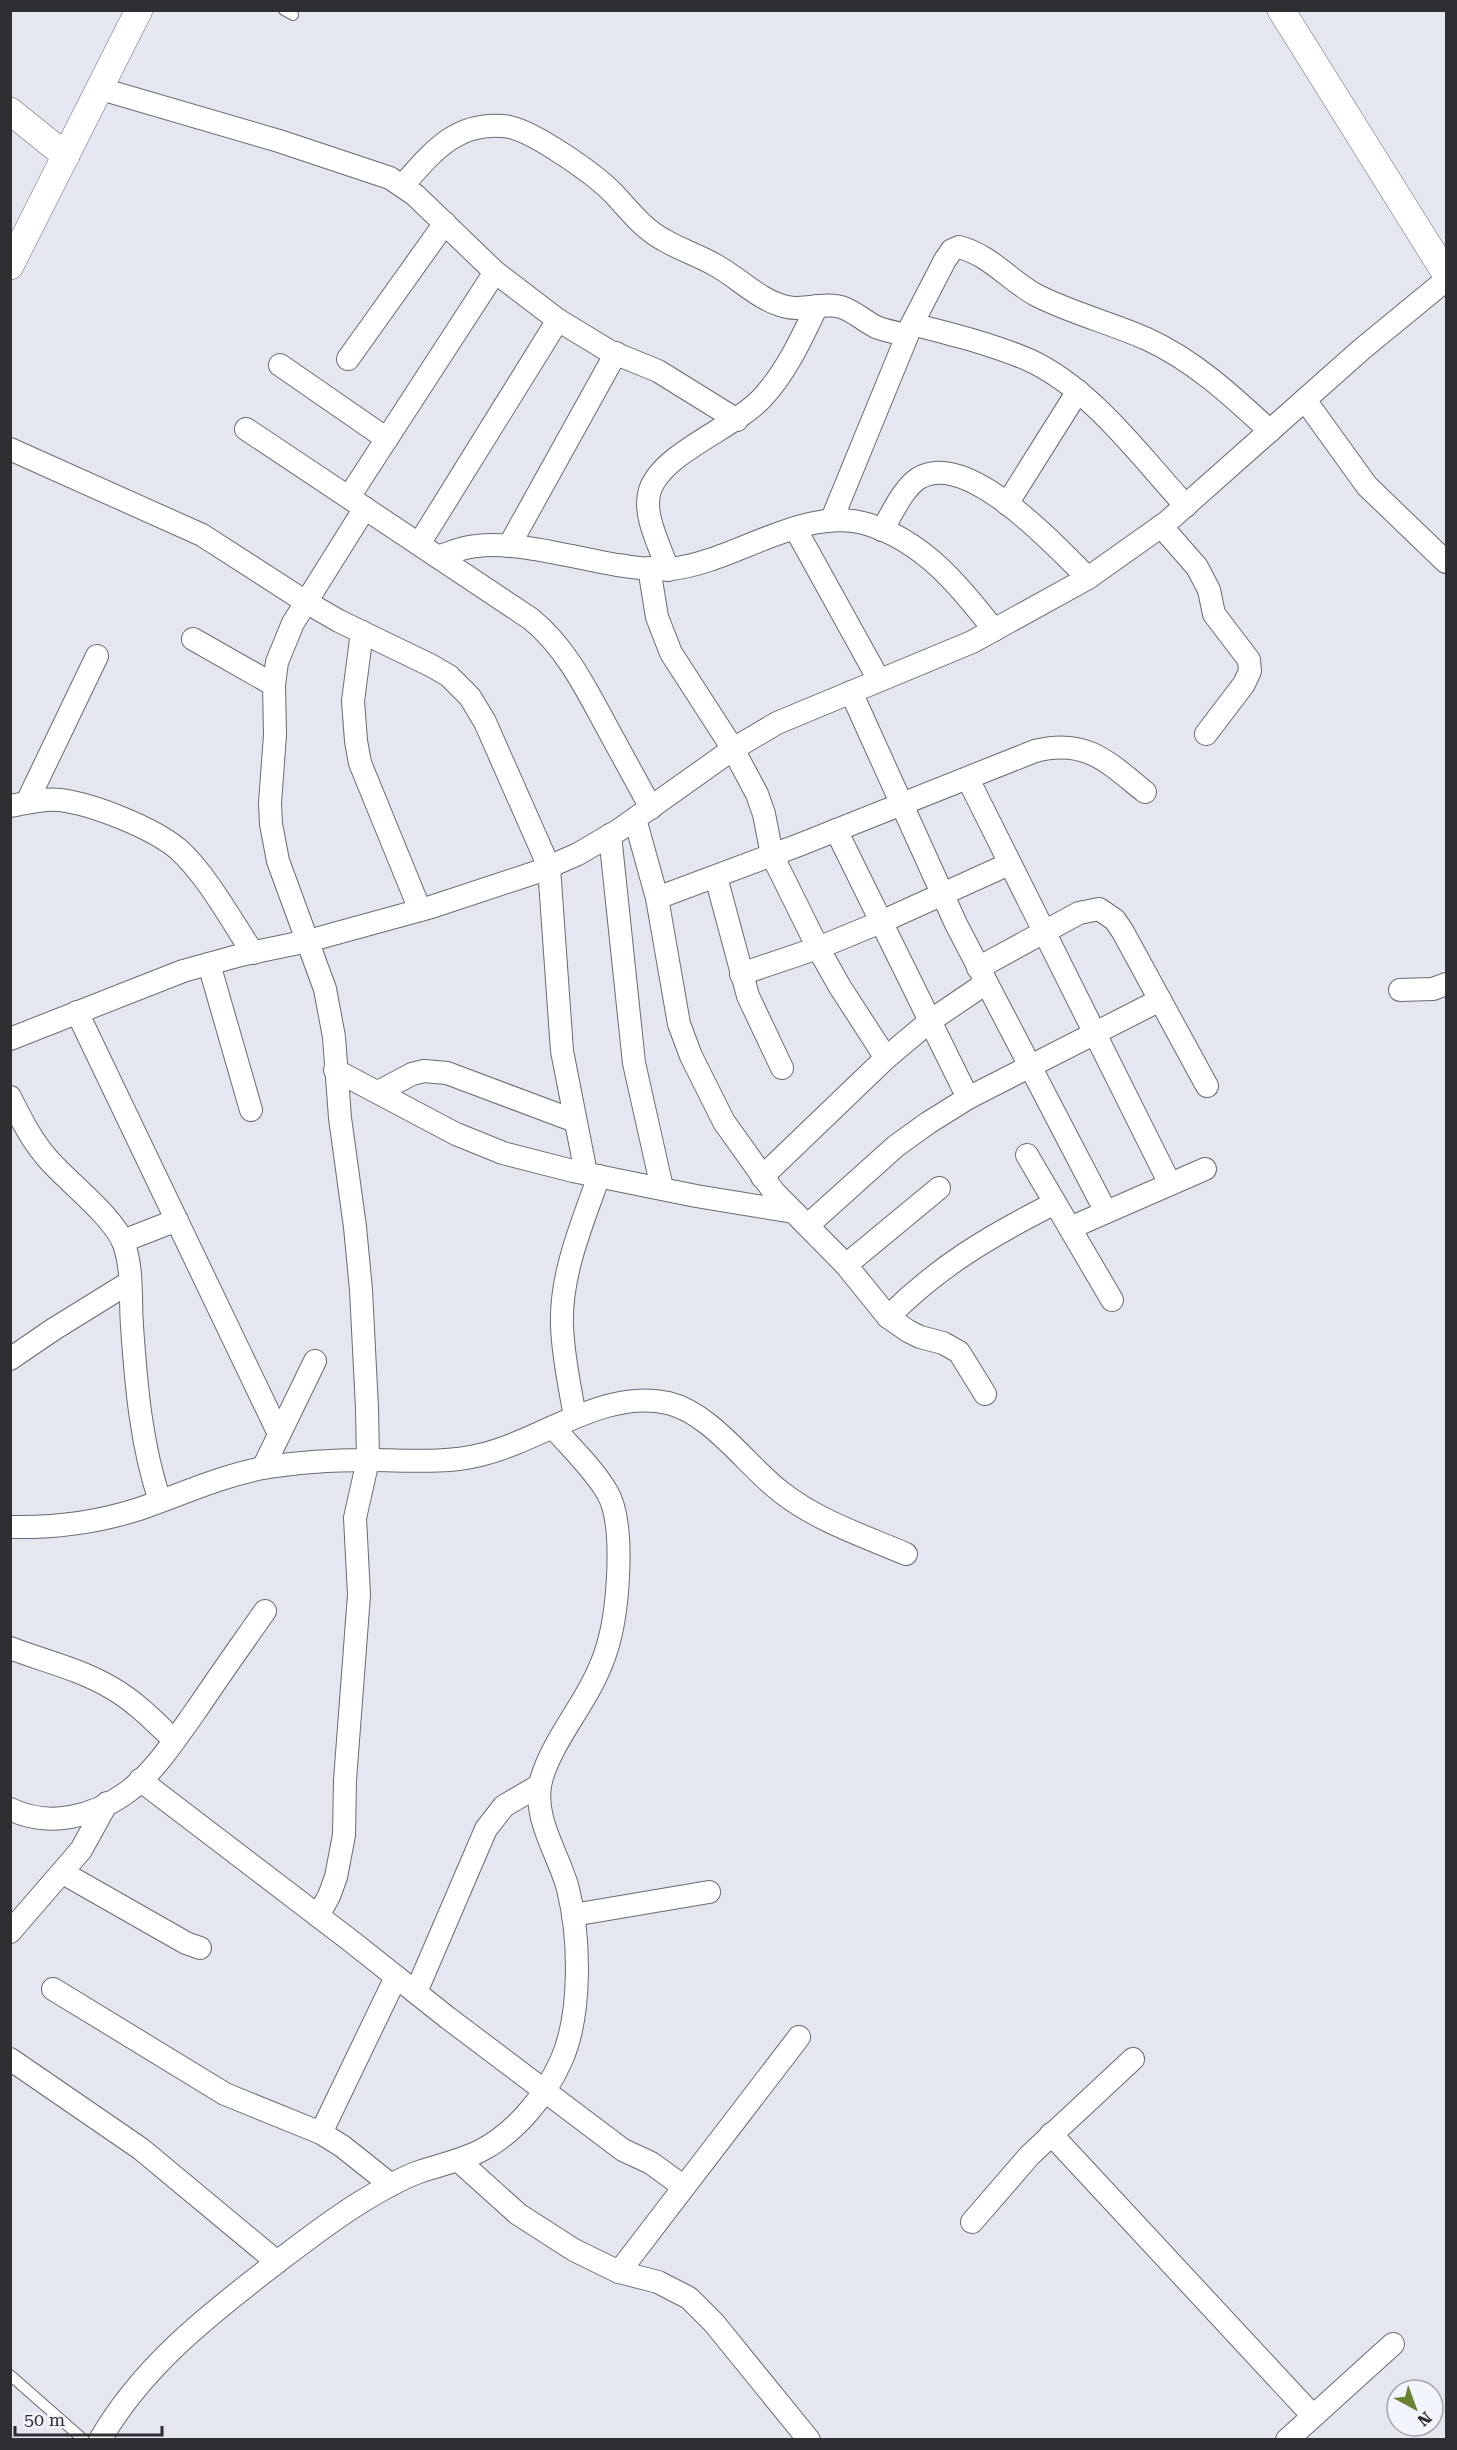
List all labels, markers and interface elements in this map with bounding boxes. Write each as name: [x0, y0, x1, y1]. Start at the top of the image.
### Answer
north arrow: [1385, 2378, 1445, 2438]
scale bar: [15, 2399, 162, 2437]
text: N: [1414, 2408, 1435, 2430]
text: 50 m: [24, 2409, 65, 2430]

